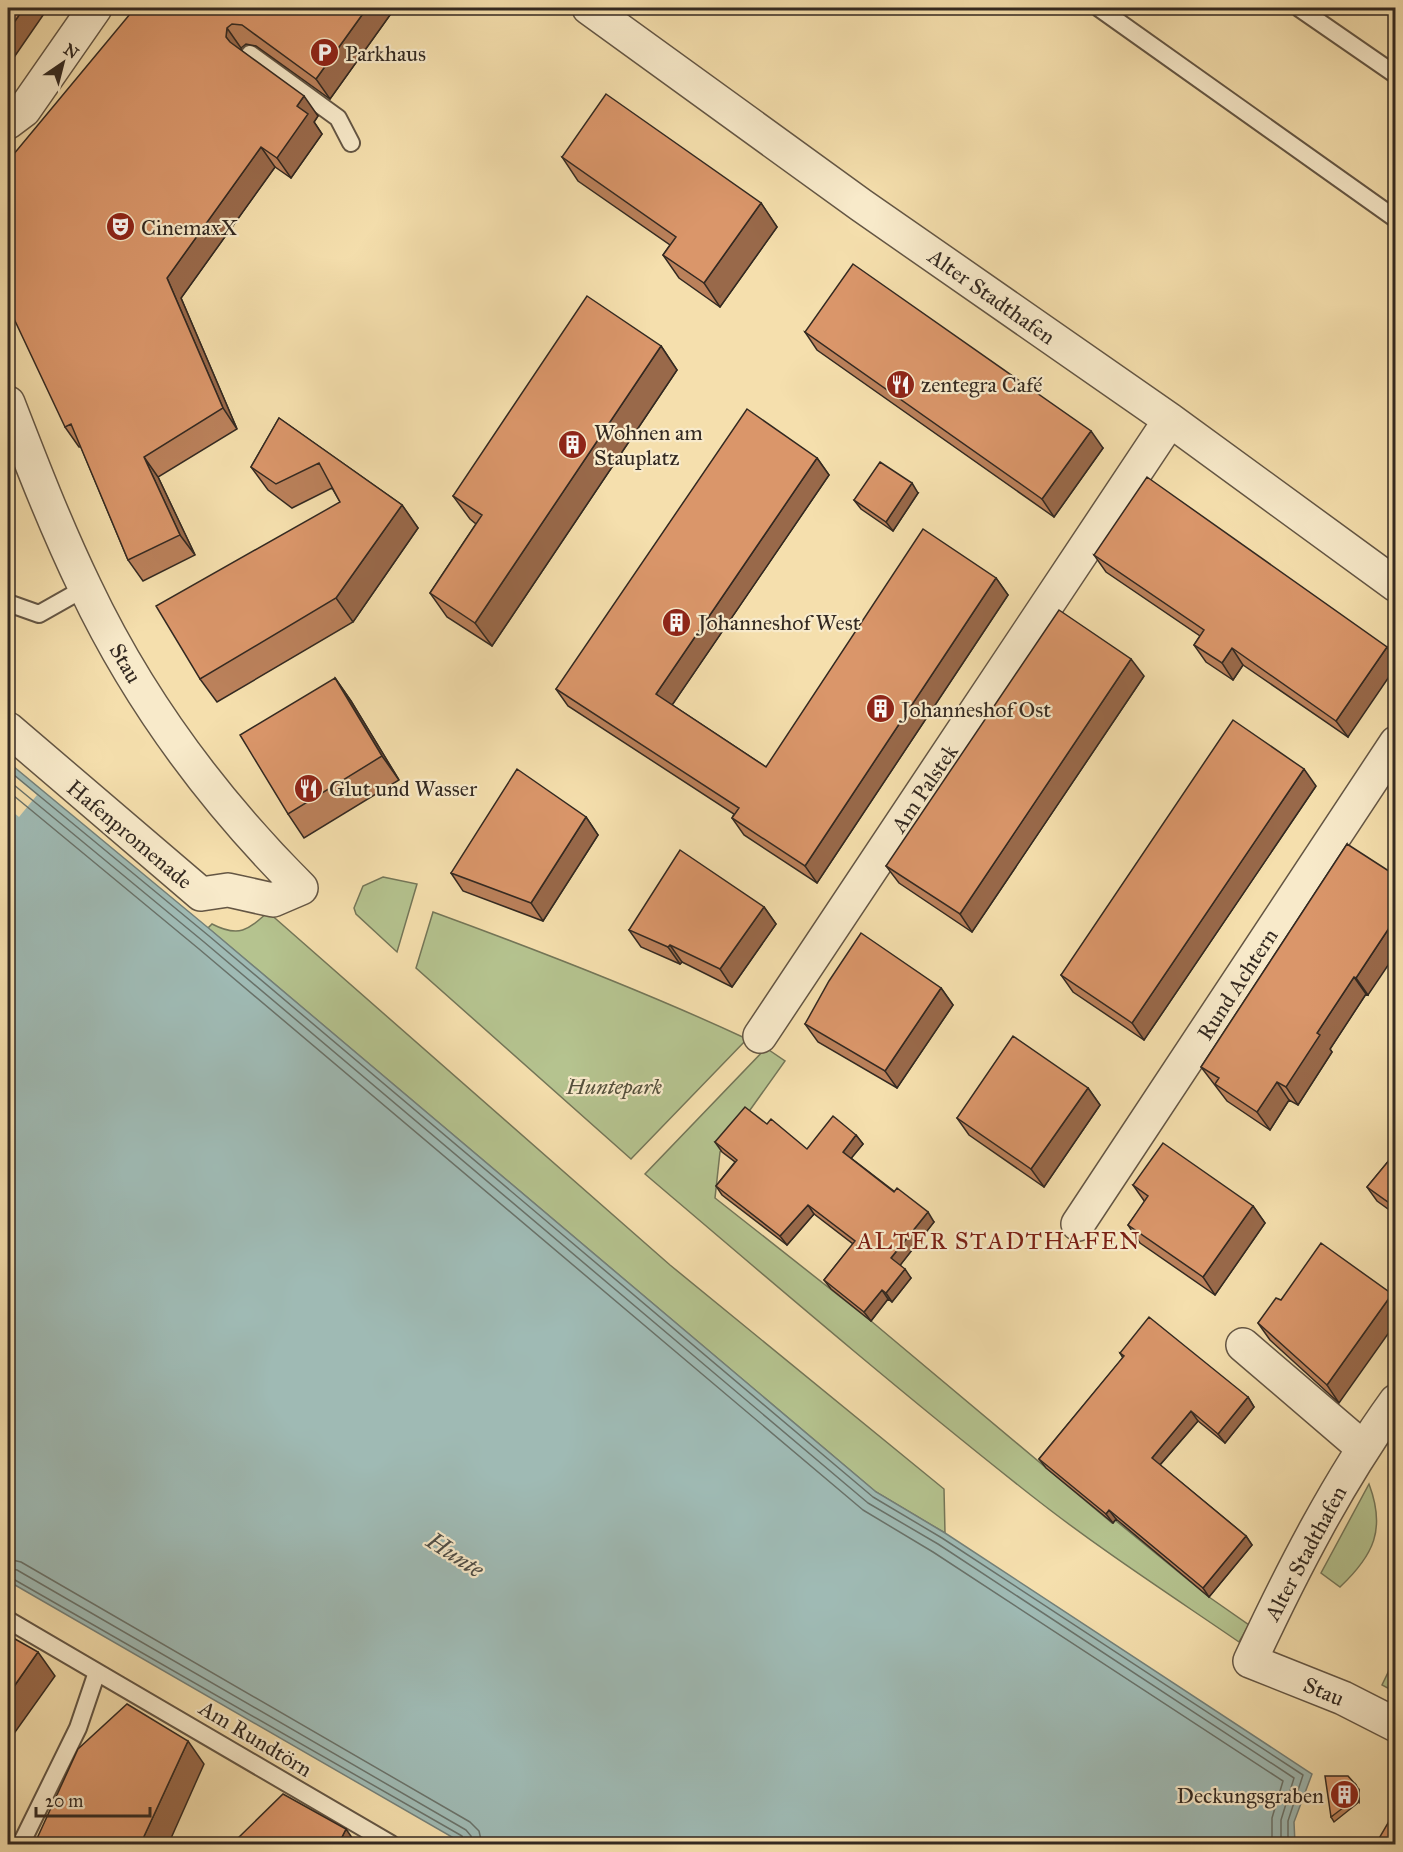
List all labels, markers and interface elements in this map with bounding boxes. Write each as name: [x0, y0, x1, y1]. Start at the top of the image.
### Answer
north arrow: [33, 33, 93, 93]
parking icon: Parkhaus: [308, 37, 340, 69]
text: N: [60, 39, 83, 63]
place label: Parkhaus: [345, 40, 426, 67]
theatre icon: CinemaxX: [104, 211, 136, 243]
place label: CinemaxX: [141, 214, 238, 241]
street label: Alter Stadthafen: [922, 242, 1061, 350]
restaurant icon: zentegra Café: [884, 368, 916, 400]
place label: zentegra Café: [921, 371, 1043, 398]
place label: Wohnen am Stauplatz: [594, 419, 703, 471]
building icon: Wohnen am Stauplatz: [557, 429, 589, 461]
building icon: Johanneshof West: [661, 606, 693, 638]
place label: Johanneshof West: [696, 609, 861, 636]
street label: Stau: [104, 639, 148, 688]
building icon: Johanneshof Ost: [864, 693, 896, 725]
place label: Johanneshof Ost: [899, 696, 1051, 723]
street label: Am Palstek: [885, 738, 964, 838]
restaurant icon: Glut und Wasser: [292, 772, 324, 804]
street label: Hafenpromenade: [61, 774, 198, 895]
place label: Glut und Wasser: [329, 775, 478, 802]
street label: Rund Achtern: [1191, 923, 1284, 1045]
park label: Huntepark: [565, 1073, 662, 1100]
district label: ALTER STADTHAFEN: [856, 1226, 1141, 1256]
street label: Alter Stadthafen: [1258, 1481, 1352, 1626]
water label: Hunte: [420, 1525, 490, 1585]
street label: Stau: [1299, 1671, 1348, 1712]
street label: Am Rundtörn: [193, 1694, 317, 1783]
building icon: Deckungsgraben: [1329, 1779, 1361, 1811]
scale bar: [36, 1780, 150, 1818]
place label: Deckungsgraben: [1177, 1782, 1324, 1809]
text: 20 m: [45, 1790, 83, 1812]

